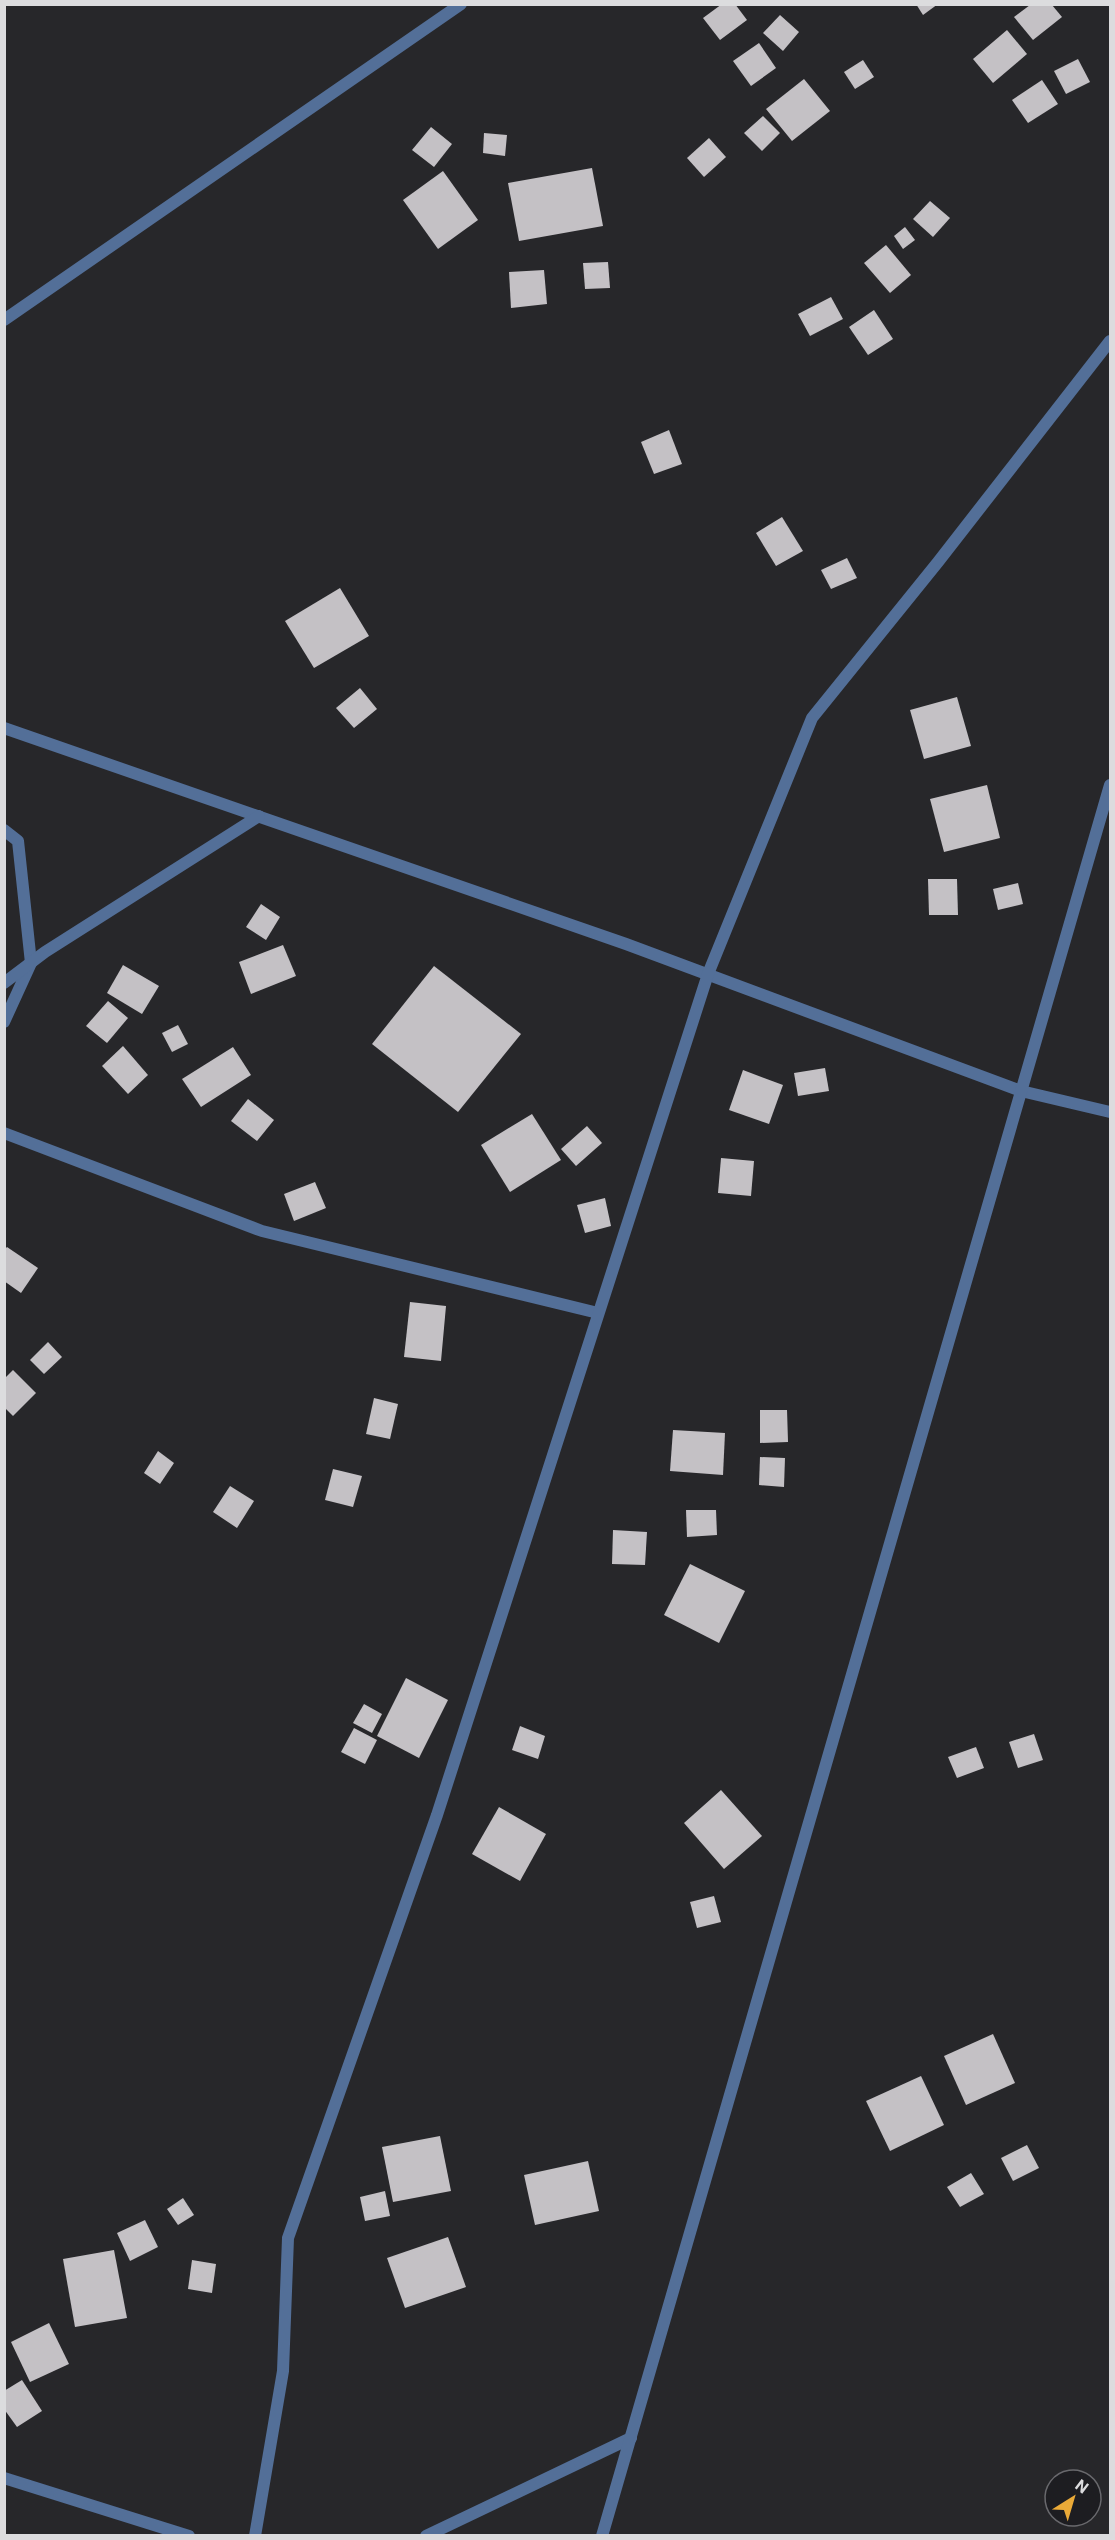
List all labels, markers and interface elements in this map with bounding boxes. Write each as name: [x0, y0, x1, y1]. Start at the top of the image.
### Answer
north arrow: [1043, 2468, 1103, 2528]
text: N: [1071, 2475, 1092, 2497]

